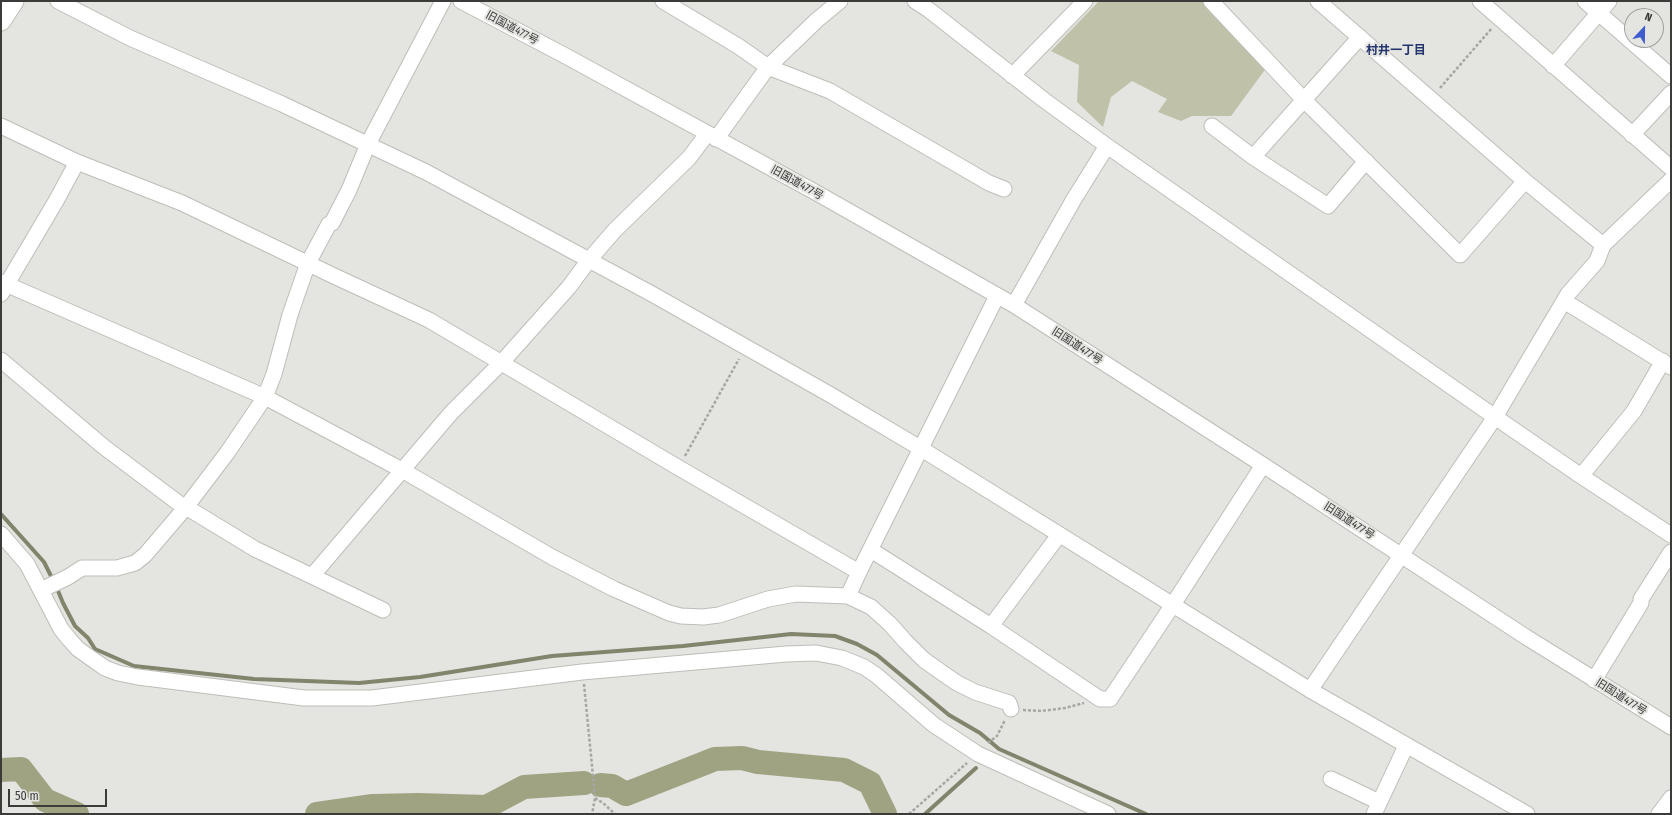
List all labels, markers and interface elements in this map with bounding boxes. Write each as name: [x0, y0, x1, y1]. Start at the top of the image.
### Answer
north arrow: [1624, 8, 1664, 48]
street label: 旧国道477号: [483, 9, 541, 47]
text: N: [1643, 10, 1654, 25]
district label: 村井一丁目: [1366, 44, 1426, 58]
street label: 旧国道477号: [768, 163, 826, 203]
street label: 旧国道477号: [1049, 325, 1105, 367]
street label: 旧国道477号: [1321, 500, 1377, 542]
street label: 旧国道477号: [1593, 676, 1649, 718]
scale bar: [10, 781, 109, 807]
text: 50 m: [15, 789, 39, 803]

